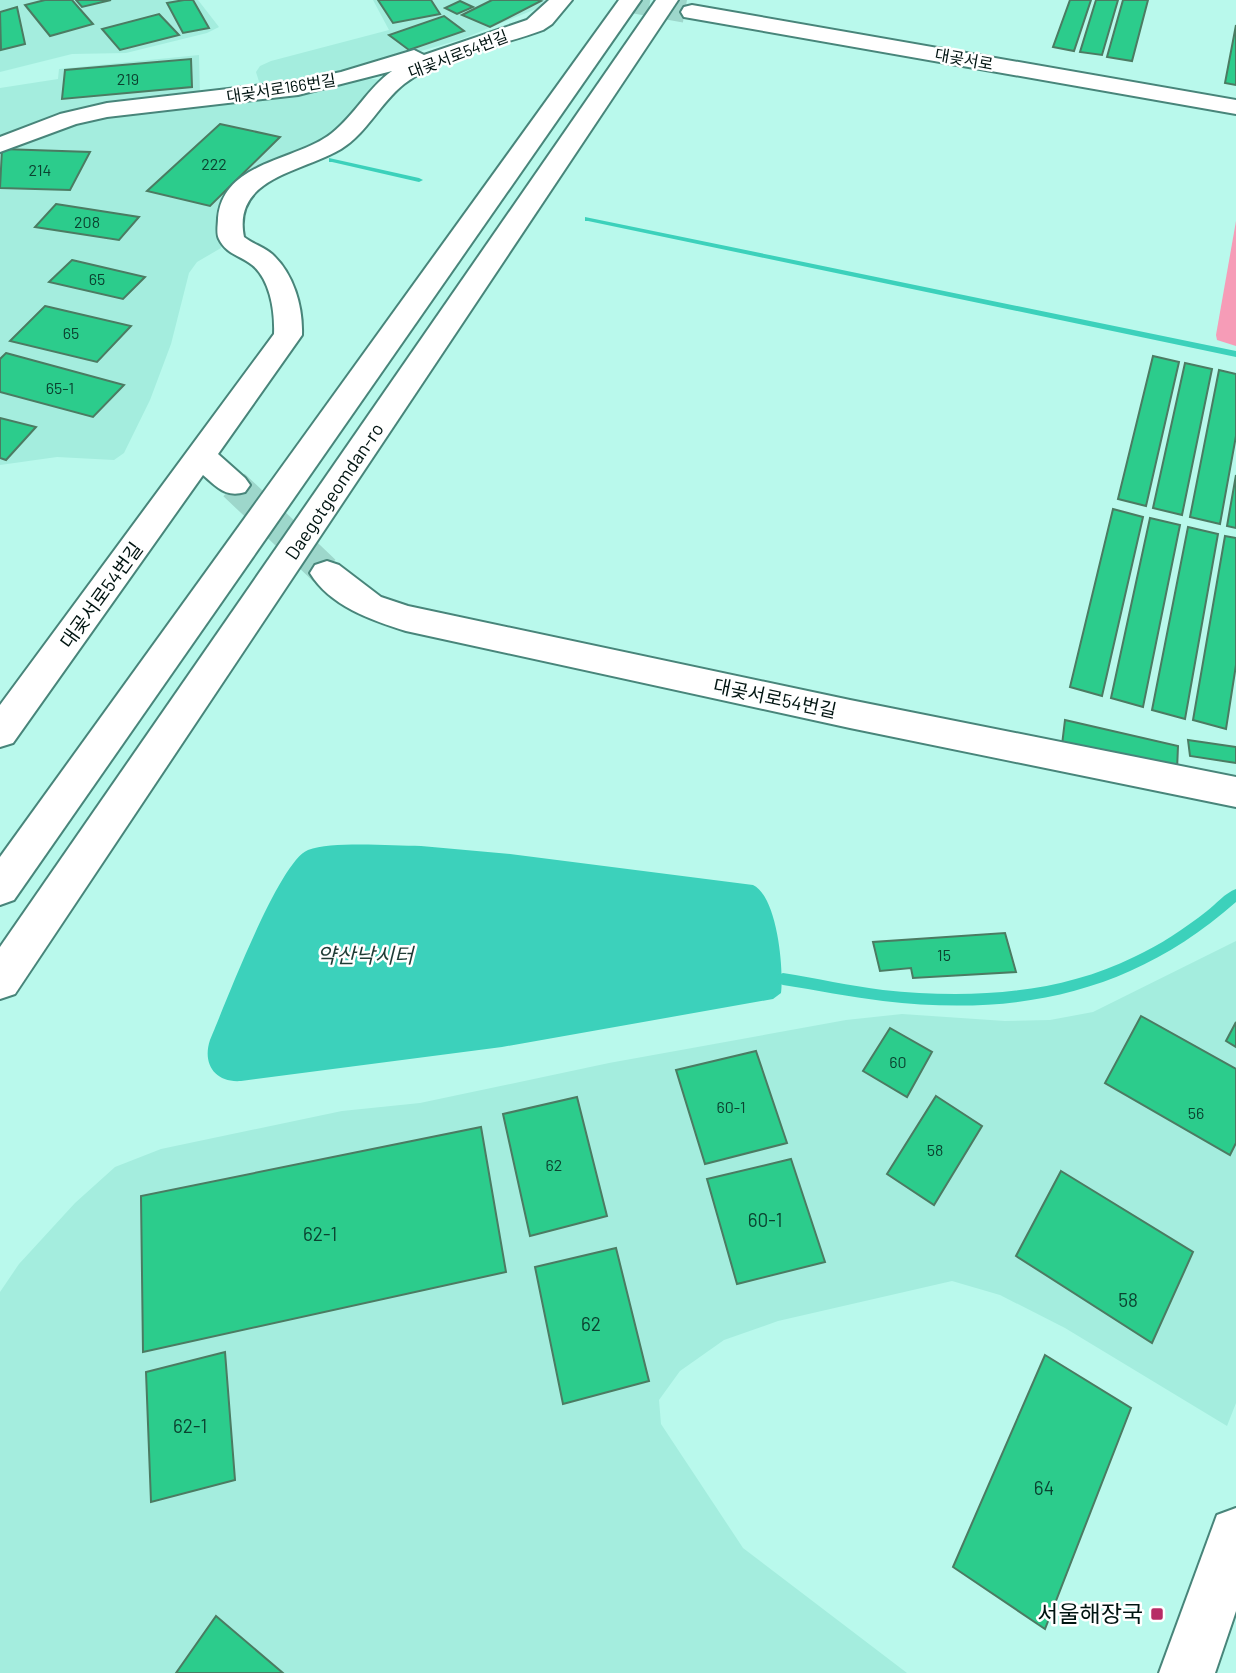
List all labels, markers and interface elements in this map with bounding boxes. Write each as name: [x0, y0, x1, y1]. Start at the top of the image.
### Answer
street label: 대곶서로54번길: [405, 26, 510, 81]
street label: 대곶서로: [933, 44, 995, 73]
house number: 219: [117, 69, 139, 88]
street label: 대곶서로166번길: [225, 69, 337, 106]
house number: 222: [201, 154, 227, 173]
house number: 214: [29, 160, 51, 179]
house number: 208: [74, 212, 100, 231]
house number: 65: [89, 269, 105, 288]
house number: 65: [63, 323, 79, 342]
house number: 65-1: [46, 378, 74, 397]
street label: Daegotgeomdan-ro: [279, 418, 388, 563]
street label: 대곶서로54번길: [55, 537, 147, 652]
street label: 대곶서로54번길: [712, 673, 839, 722]
water label: 약산낙시터: [317, 942, 416, 967]
house number: 15: [937, 945, 951, 964]
house number: 60: [889, 1052, 907, 1071]
house number: 60-1: [716, 1097, 746, 1116]
house number: 56: [1188, 1103, 1204, 1122]
house number: 58: [927, 1140, 943, 1159]
house number: 62: [546, 1155, 562, 1174]
house number: 60-1: [748, 1208, 782, 1231]
house number: 62-1: [303, 1222, 337, 1245]
house number: 58: [1118, 1288, 1138, 1311]
house number: 62: [581, 1312, 601, 1335]
house number: 62-1: [173, 1414, 207, 1437]
house number: 64: [1034, 1476, 1054, 1499]
place label: 서울해장국: [1037, 1599, 1143, 1627]
marker: 서울해장국: [1149, 1606, 1165, 1622]

